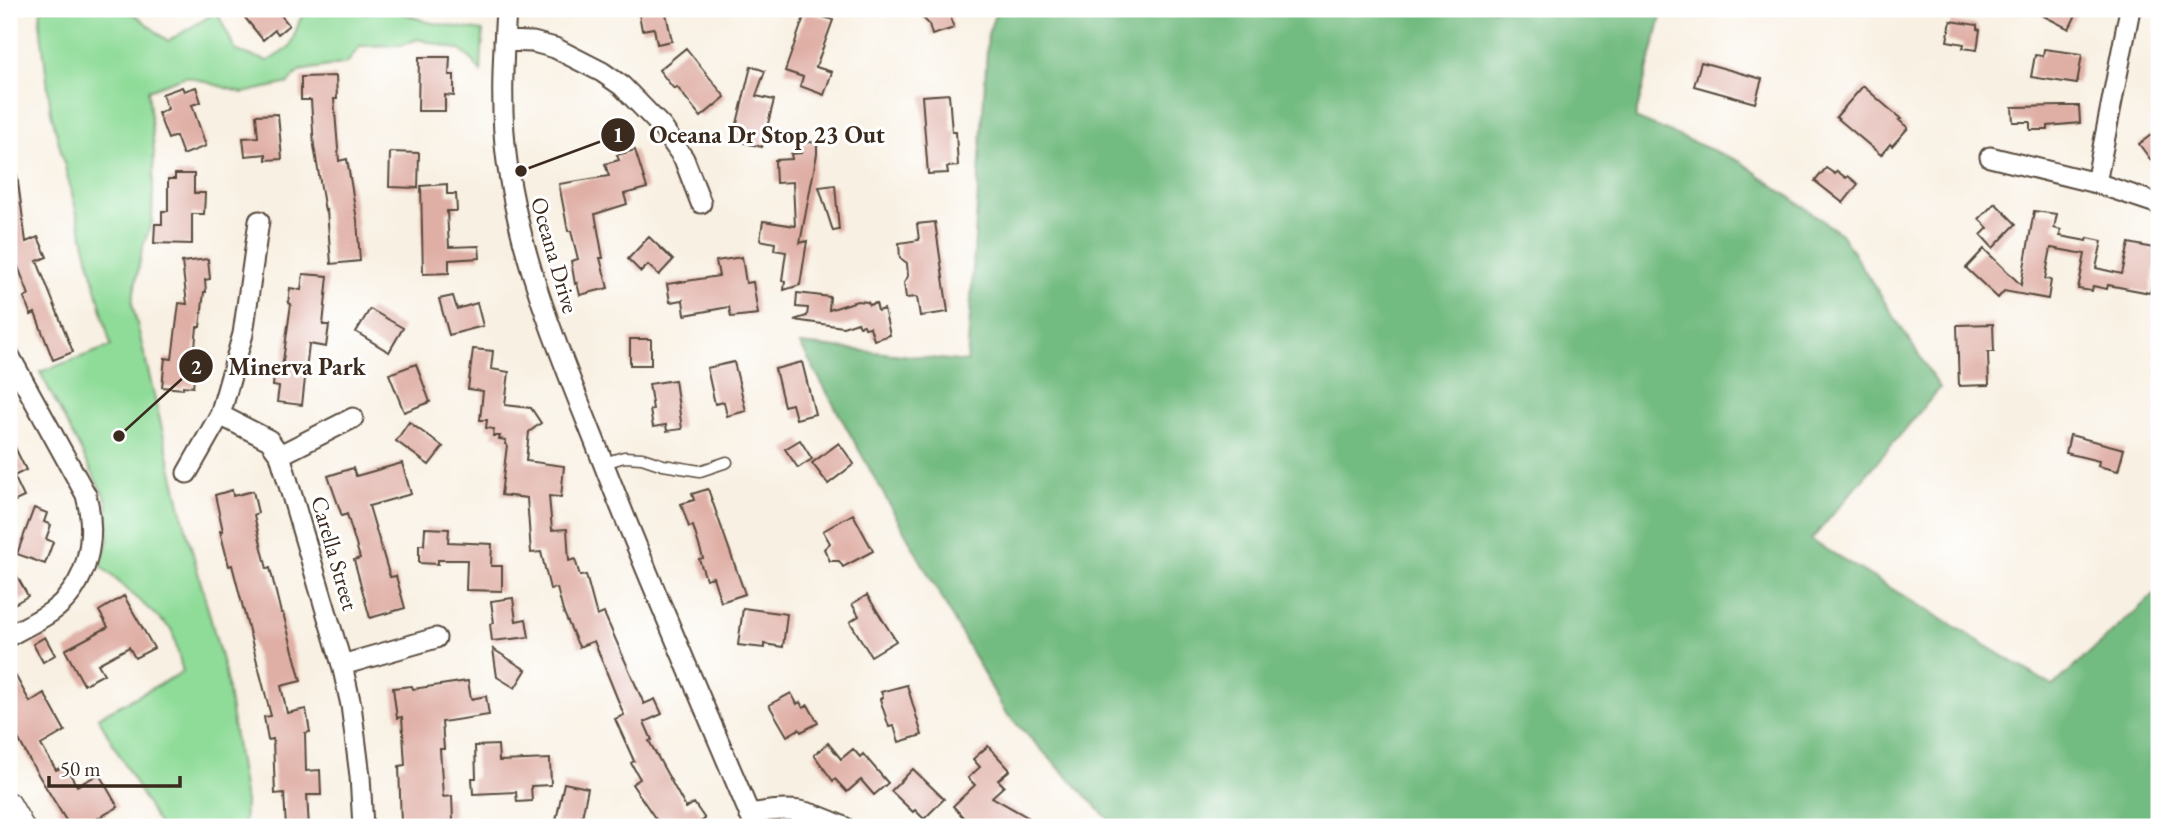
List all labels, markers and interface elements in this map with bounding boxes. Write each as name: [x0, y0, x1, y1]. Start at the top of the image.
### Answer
callout: Oceana Dr Stop 23 Out: [601, 112, 899, 157]
text: Oceana Dr Stop 23 Out: [649, 119, 885, 150]
text: 1: [612, 121, 624, 148]
street label: Oceana Drive: [524, 193, 586, 317]
callout: Minerva Park: [179, 344, 379, 389]
text: Minerva Park: [228, 351, 367, 382]
text: 2: [190, 353, 202, 380]
street label: Carella Street: [304, 492, 366, 614]
scale bar: [49, 745, 180, 789]
text: 50 m: [60, 755, 101, 782]

